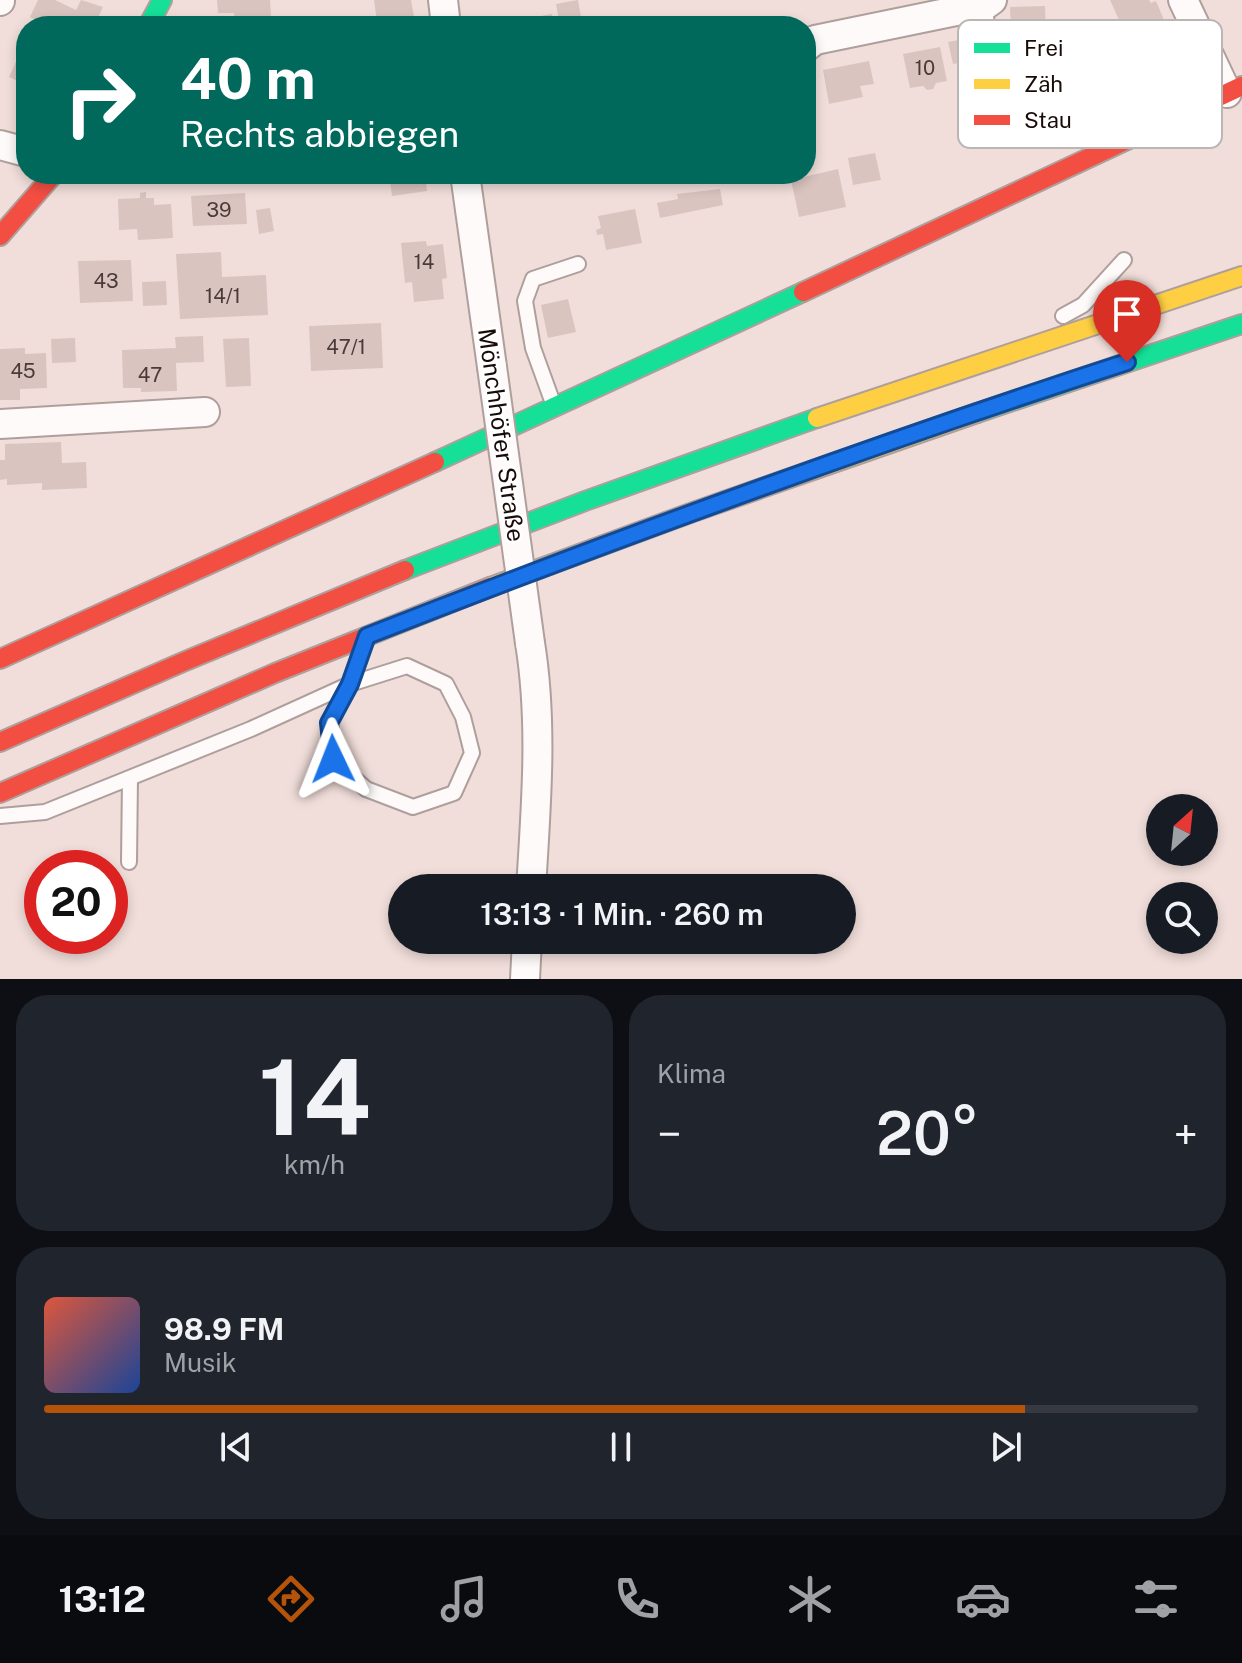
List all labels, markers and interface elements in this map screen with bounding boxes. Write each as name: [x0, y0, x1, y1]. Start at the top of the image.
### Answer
legend: [958, 20, 1222, 148]
text: Frei: [1024, 35, 1063, 61]
text: 40 m: [180, 46, 316, 112]
icon: right: [48, 48, 152, 152]
house number: 10: [915, 56, 935, 80]
text: Zäh: [1024, 71, 1063, 97]
text: Stau: [1024, 107, 1072, 133]
text: Rechts abbiegen: [180, 113, 459, 155]
house number: 39: [207, 198, 231, 222]
house number: 14: [414, 250, 434, 274]
house number: 43: [93, 269, 119, 293]
pin: [1093, 280, 1161, 362]
house number: 14/1: [205, 284, 241, 308]
icon: arrive: [1105, 292, 1149, 336]
street label: Mönchhöfer Straße: [473, 326, 531, 543]
house number: 47/1: [326, 335, 366, 359]
house number: 45: [10, 359, 36, 383]
house number: 47: [138, 363, 162, 387]
position arrow: [291, 717, 375, 801]
north arrow: [1146, 794, 1218, 866]
map controls: [1146, 794, 1218, 954]
speed limit sign: 20: [24, 850, 128, 954]
button: search: [1146, 882, 1218, 954]
text: 13:13 · 1 Min. · 260 m: [480, 896, 764, 932]
text: 14: [258, 1036, 371, 1158]
text: Klima: [657, 1058, 726, 1089]
text: 20°: [876, 1098, 979, 1169]
text: −: [657, 1108, 681, 1160]
text: +: [1174, 1108, 1198, 1160]
text: km/h: [284, 1149, 345, 1180]
text: 98.9 FM: [164, 1311, 284, 1347]
text: Musik: [164, 1347, 236, 1378]
icon: previous: [214, 1425, 258, 1469]
icon: pause: [599, 1425, 643, 1469]
icon: next: [984, 1425, 1028, 1469]
icon: directions: [263, 1571, 319, 1627]
icon: music: [436, 1571, 492, 1627]
icon: phone: [609, 1571, 665, 1627]
icon: climate: [782, 1571, 838, 1627]
icon: car: [955, 1571, 1011, 1627]
icon: filters: [1128, 1571, 1184, 1627]
text: 13:12: [58, 1578, 146, 1620]

